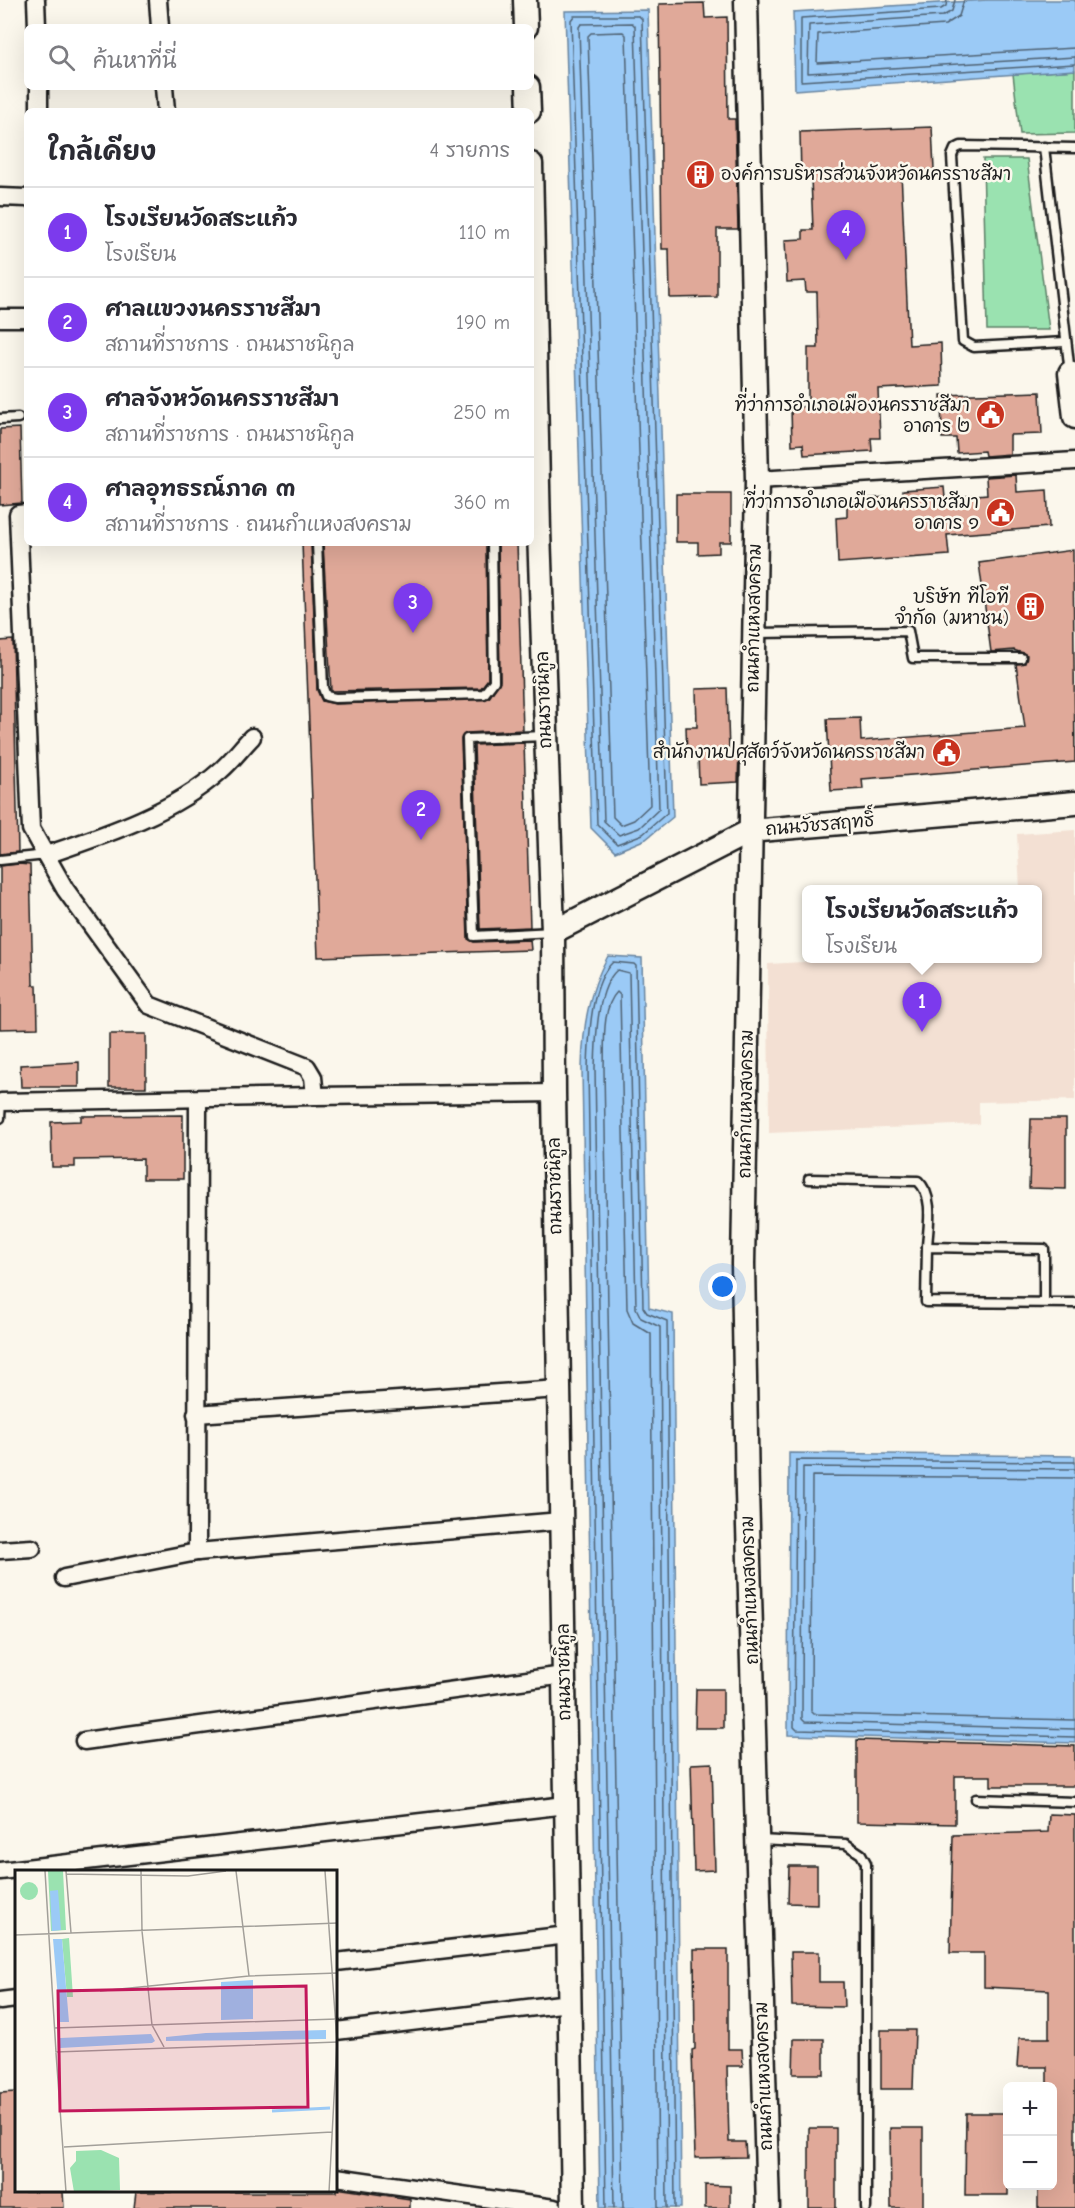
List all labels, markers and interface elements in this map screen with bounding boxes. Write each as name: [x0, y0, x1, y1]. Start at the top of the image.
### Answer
search box: [24, 24, 534, 90]
icon: search: [45, 41, 78, 74]
text: ค้นหาที่นี่: [93, 48, 177, 74]
text: ใกล้เคียง: [48, 137, 156, 167]
text: 4 รายการ: [429, 139, 510, 162]
building icon: องค์การบริหารส่วนจังหวัดนครราชสีมา: [684, 158, 716, 190]
place label: องค์การบริหารส่วนจังหวัดนครราชสีมา: [721, 161, 1011, 185]
text: โรงเรียนวัดสระแก้ว: [105, 206, 297, 232]
pin: 4: [826, 210, 866, 260]
text: 1: [64, 221, 71, 244]
text: 110 m: [459, 221, 510, 244]
text: โรงเรียน: [105, 243, 176, 266]
text: ศาลแขวงนครราชสีมา: [105, 296, 321, 322]
text: 2: [63, 311, 72, 334]
text: 190 m: [456, 311, 510, 334]
text: สถานที่ราชการ · ถนนราชนิกูล: [105, 333, 354, 356]
text: ศาลจังหวัดนครราชสีมา: [105, 386, 339, 412]
place label: ที่ว่าการอำเภอเมืองนครราชสีมา อาคาร ๒: [734, 387, 970, 437]
public building icon: ที่ว่าการอำเภอเมืองนครราชสีมา อาคาร ๒: [975, 399, 1007, 431]
text: 3: [63, 401, 72, 424]
text: 250 m: [453, 401, 510, 424]
text: สถานที่ราชการ · ถนนราชนิกูล: [105, 423, 354, 446]
text: ศาลอุทธรณ์ภาค ๓: [105, 476, 296, 502]
place label: ที่ว่าการอำเภอเมืองนครราชสีมา อาคาร ๑: [743, 484, 979, 534]
text: 4: [63, 491, 72, 514]
text: 360 m: [454, 491, 510, 514]
public building icon: ที่ว่าการอำเภอเมืองนครราชสีมา อาคาร ๑: [984, 496, 1016, 528]
text: สถานที่ราชการ · ถนนกำแหงสงคราม: [105, 513, 412, 536]
street label: ถนนกำแหงสงคราม: [740, 543, 766, 693]
pin: 3: [394, 584, 432, 633]
place label: บริษัท ทีโอที จำกัด (มหาชน): [894, 584, 1009, 629]
building icon: บริษัท ทีโอที จำกัด (มหาชน): [1014, 591, 1046, 623]
street label: ถนนราชนิกูล: [531, 651, 559, 749]
public building icon: สำนักงานปศุสัตว์จังหวัดนครราชสีมา: [930, 736, 962, 768]
place label: สำนักงานปศุสัตว์จังหวัดนครราชสีมา: [653, 739, 925, 766]
pin: 2: [402, 790, 440, 840]
street label: ถนนวัชรสฤทธิ์: [764, 803, 876, 841]
popup: [802, 885, 1042, 963]
text: โรงเรียนวัดสระแก้ว: [826, 898, 1018, 924]
text: โรงเรียน: [826, 935, 897, 958]
pin: 1: [902, 982, 942, 1032]
street label: ถนนกำแหงสงคราม: [732, 1029, 758, 1179]
street label: ถนนราชนิกูล: [543, 1137, 569, 1235]
your location: [708, 1272, 737, 1301]
street label: ถนนกำแหงสงคราม: [735, 1515, 763, 1665]
street label: ถนนราชนิกูล: [552, 1623, 578, 1721]
inset map: [15, 1870, 338, 2193]
street label: ถนนกำแหงสงคราม: [749, 2001, 777, 2151]
map controls: [1003, 2082, 1057, 2190]
button: +: [1003, 2082, 1057, 2136]
button: −: [1003, 2136, 1057, 2190]

